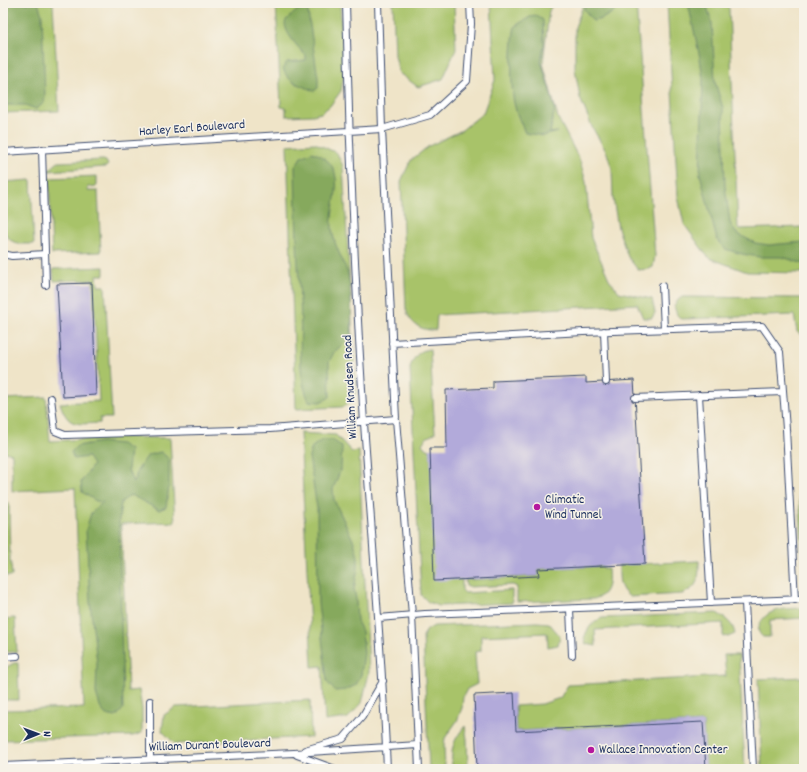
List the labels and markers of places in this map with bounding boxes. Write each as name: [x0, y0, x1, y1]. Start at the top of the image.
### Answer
place label: Climatic Wind Tunnel: [545, 491, 602, 525]
marker: Climatic Wind Tunnel: [532, 502, 542, 512]
place label: Wallace Innovation Center: [599, 741, 728, 760]
marker: Wallace Innovation Center: [586, 745, 596, 755]

